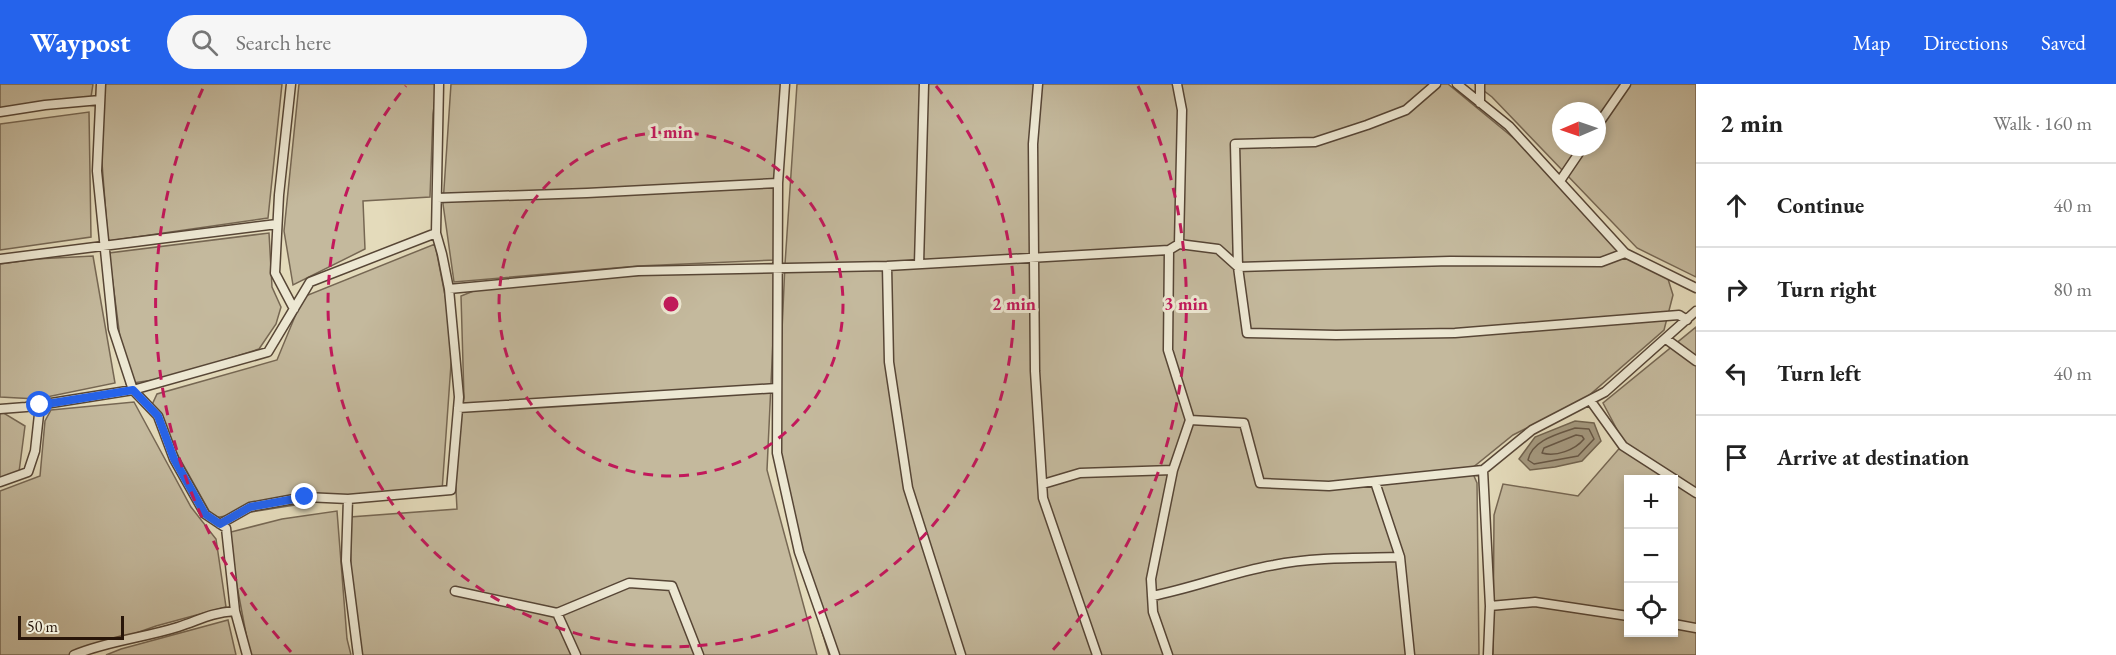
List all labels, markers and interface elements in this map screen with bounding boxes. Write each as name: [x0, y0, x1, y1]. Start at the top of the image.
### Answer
search box: [167, 15, 587, 69]
text: Waypost: [30, 24, 131, 60]
icon: search: [188, 26, 221, 59]
text: Search here: [236, 28, 331, 57]
text: Map: [1853, 29, 1890, 56]
text: Directions: [1923, 29, 2008, 56]
text: Saved: [2041, 29, 2086, 56]
north arrow: [1552, 102, 1606, 156]
text: 2 min: [1720, 106, 1783, 140]
text: Walk · 160 m: [1993, 110, 2092, 136]
text: 1 min: [649, 120, 693, 143]
icon: ahead: [1720, 189, 1753, 222]
text: Continue: [1777, 191, 1864, 220]
text: 40 m: [2053, 192, 2092, 218]
icon: right: [1720, 273, 1753, 306]
text: Turn right: [1777, 275, 1876, 304]
text: 80 m: [2053, 276, 2092, 302]
text: 2 min: [992, 292, 1036, 315]
text: 3 min: [1164, 292, 1208, 315]
centre of rings: [661, 294, 681, 314]
icon: left: [1720, 357, 1753, 390]
text: Turn left: [1777, 359, 1861, 388]
text: 40 m: [2053, 360, 2092, 386]
route start: [26, 391, 52, 417]
icon: arrive: [1720, 441, 1753, 474]
text: Arrive at destination: [1777, 443, 1969, 472]
map controls: [1624, 475, 1678, 637]
button: +: [1624, 475, 1678, 529]
route end: [291, 483, 317, 509]
button: −: [1624, 529, 1678, 583]
button: locate: [1624, 583, 1678, 637]
scale bar: [18, 613, 124, 640]
text: 50 m: [27, 616, 58, 637]

